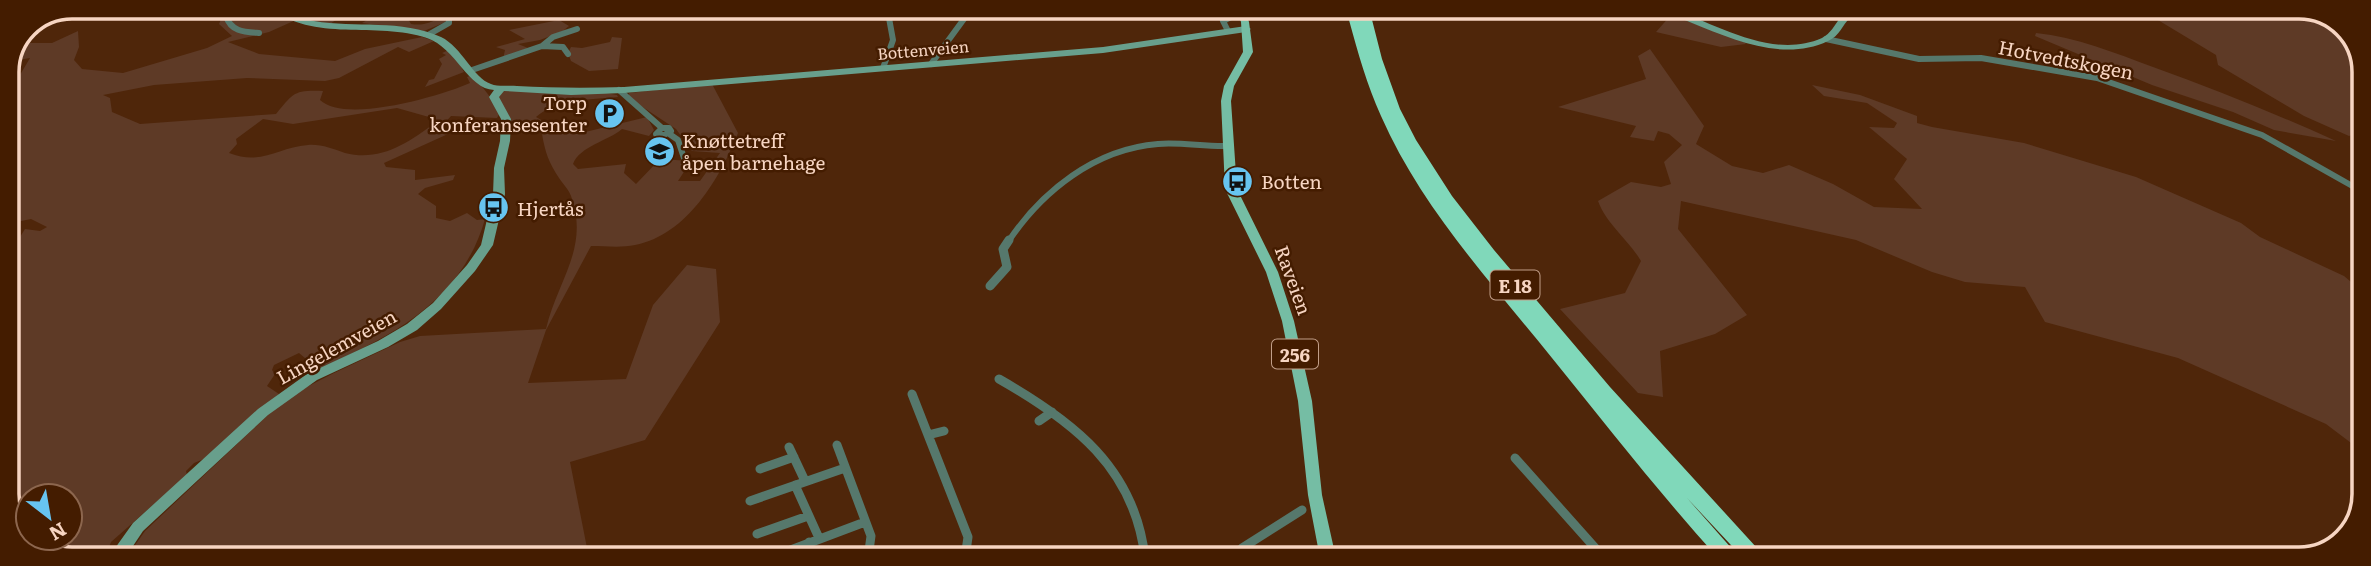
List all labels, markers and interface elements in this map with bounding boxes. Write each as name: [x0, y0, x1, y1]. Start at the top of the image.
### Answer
street label: Hotvedtskogen: [1996, 32, 2136, 86]
street label: Bottenveien: [876, 33, 970, 65]
place label: Torp konferansesenter: [429, 88, 587, 138]
parking icon: Torp konferansesenter: [593, 96, 627, 130]
place label: Knøttetreff åpen barnehage: [682, 126, 825, 176]
school or university icon: Knøttetreff åpen barnehage: [642, 134, 676, 168]
bus stop icon: Botten: [1221, 164, 1255, 198]
place label: Botten: [1261, 167, 1322, 195]
bus stop icon: Hjertås: [477, 191, 511, 225]
place label: Hjertås: [517, 194, 584, 222]
street label: Raveien: [1268, 241, 1320, 319]
road number: E 18: [1490, 270, 1540, 300]
street label: Lingelemveien: [271, 301, 401, 391]
road number: 256: [1272, 340, 1318, 368]
north arrow: [14, 482, 84, 552]
text: N: [44, 516, 72, 549]

